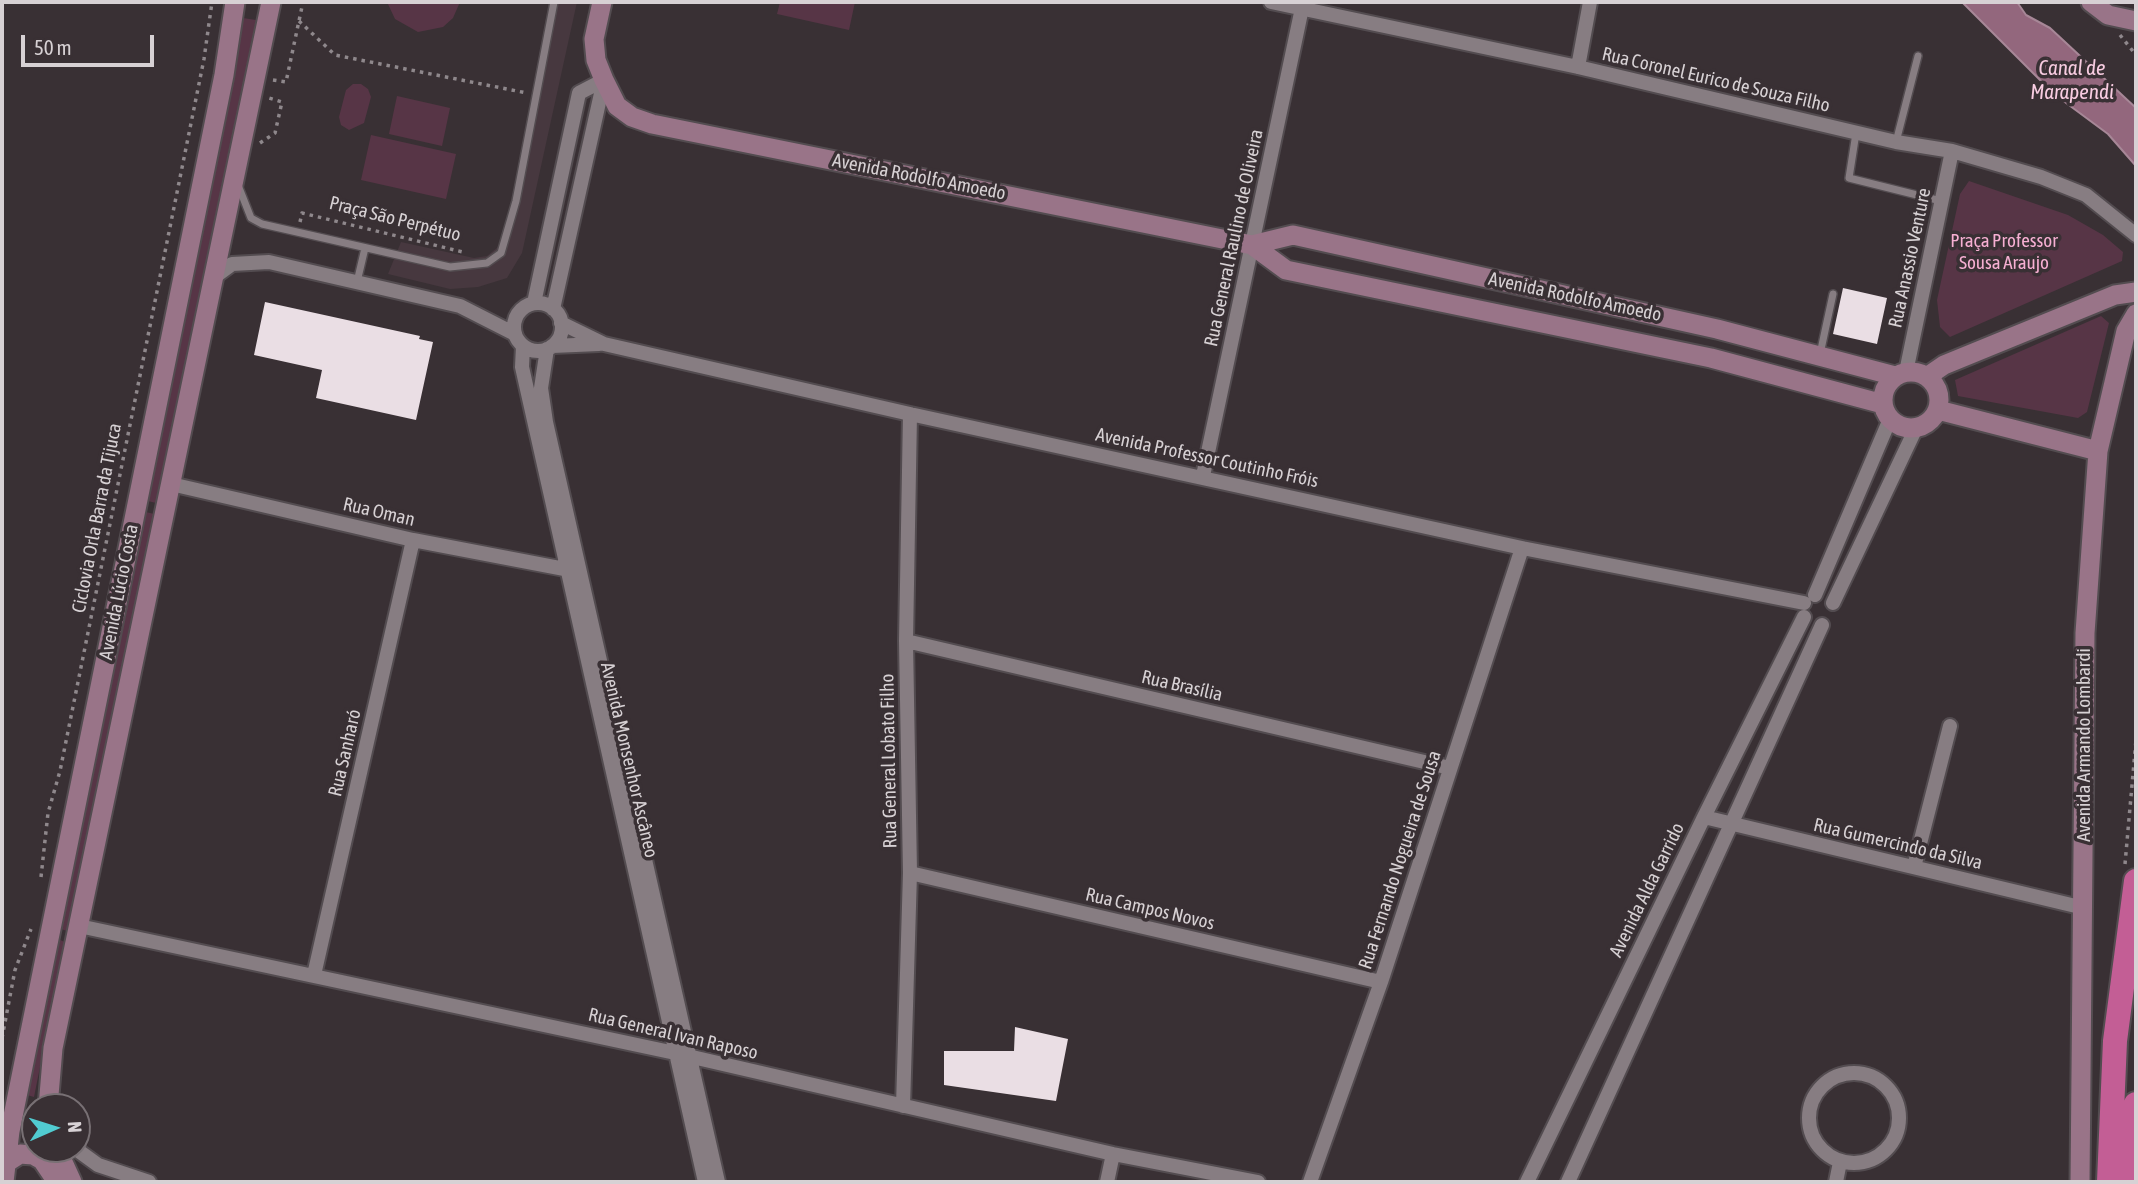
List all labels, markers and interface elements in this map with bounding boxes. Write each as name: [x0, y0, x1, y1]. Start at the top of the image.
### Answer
scale bar: [24, 21, 158, 65]
text: 50 m: [34, 35, 72, 59]
street label: Rua Coronel Eurico de Souza Filho: [1600, 43, 1832, 117]
water label: Canal de Marapendi: [2030, 55, 2114, 105]
street label: Rua General Raulino de Oliveira: [1200, 127, 1268, 349]
street label: Avenida Rodolfo Amoedo: [830, 149, 1008, 205]
street label: Rua Anassio Venture: [1884, 186, 1936, 330]
street label: Praça São Perpétuo: [327, 192, 463, 246]
park label: Praça Professor Sousa Araujo: [1950, 230, 2058, 274]
street label: Avenida Rodolfo Amoedo: [1486, 268, 1664, 326]
street label: Ciclovia Orla Barra da Tijuca: [67, 421, 127, 615]
street label: Avenida Professor Coutinho Fróis: [1094, 423, 1320, 493]
street label: Rua Oman: [341, 493, 417, 531]
street label: Avenida Lúcio Costa: [95, 522, 143, 662]
street label: Avenida Armando Lombardi: [2073, 648, 2095, 842]
street label: Avenida Monsenhor Ascâneo: [595, 660, 663, 860]
street label: Rua Brasília: [1139, 666, 1225, 706]
street label: Rua General Lobato Filho: [876, 674, 902, 848]
street label: Rua Sanharó: [324, 707, 366, 799]
street label: Rua Fernando Nogueira de Sousa: [1354, 748, 1446, 972]
street label: Rua Gumercindo da Silva: [1811, 813, 1985, 875]
street label: Avenida Alda Garrido: [1605, 819, 1689, 961]
street label: Rua Campos Novos: [1083, 883, 1217, 935]
street label: Rua General Ivan Raposo: [586, 1003, 760, 1065]
north arrow: [21, 1093, 91, 1163]
text: N: [64, 1121, 86, 1133]

